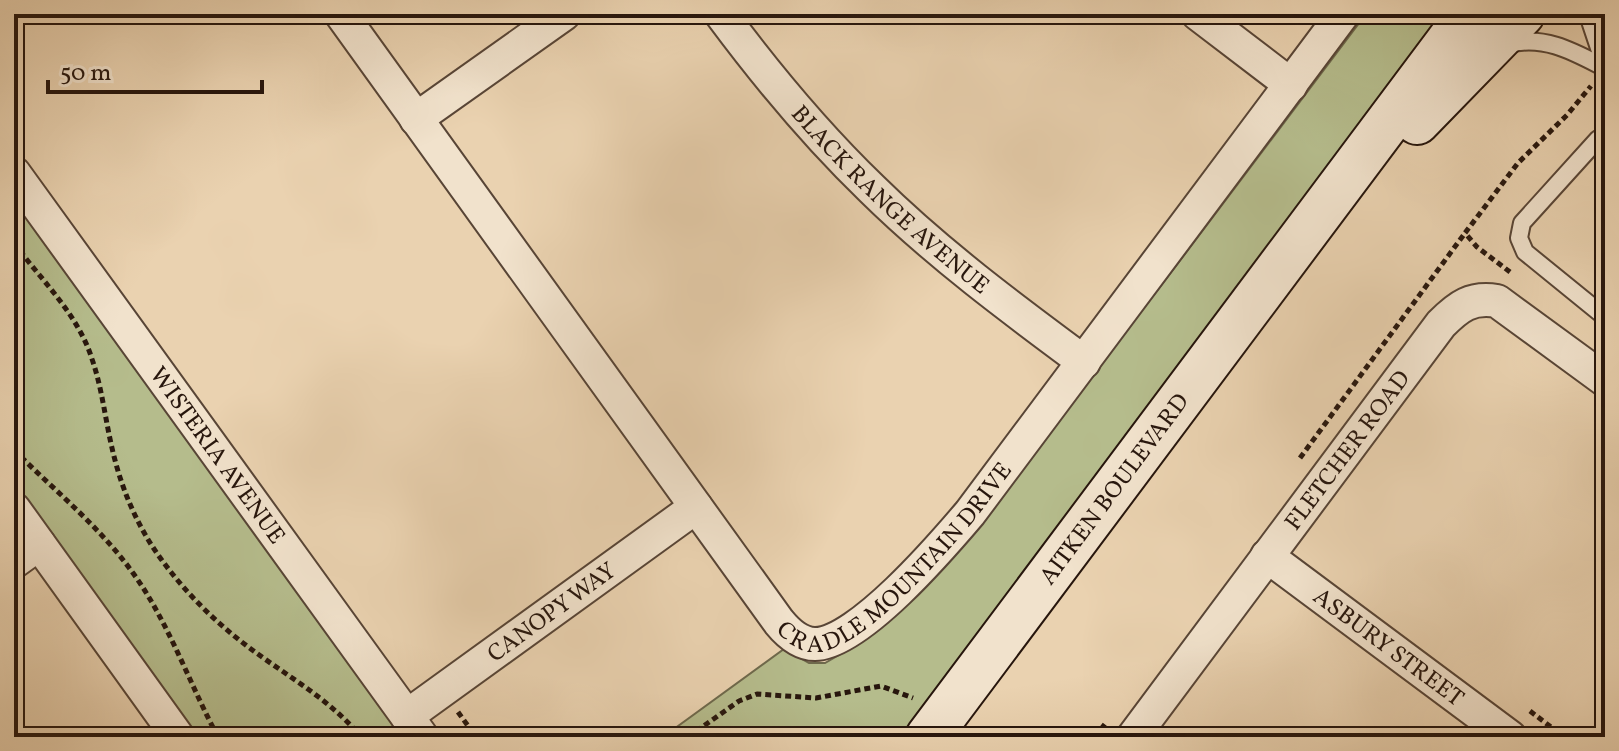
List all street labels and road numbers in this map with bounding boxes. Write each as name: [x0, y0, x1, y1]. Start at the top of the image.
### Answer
street label: BLACK RANGE AVENUE: [782, 99, 996, 303]
street label: WISTERIA AVENUE: [140, 360, 292, 552]
street label: FLETCHER ROAD: [1278, 364, 1420, 538]
street label: AITKEN BOULEVARD: [1032, 387, 1198, 593]
street label: CRADLE MOUNTAIN DRIVE: [768, 456, 1021, 663]
street label: CANOPY WAY: [481, 555, 624, 672]
street label: ASBURY STREET: [1305, 581, 1470, 716]

